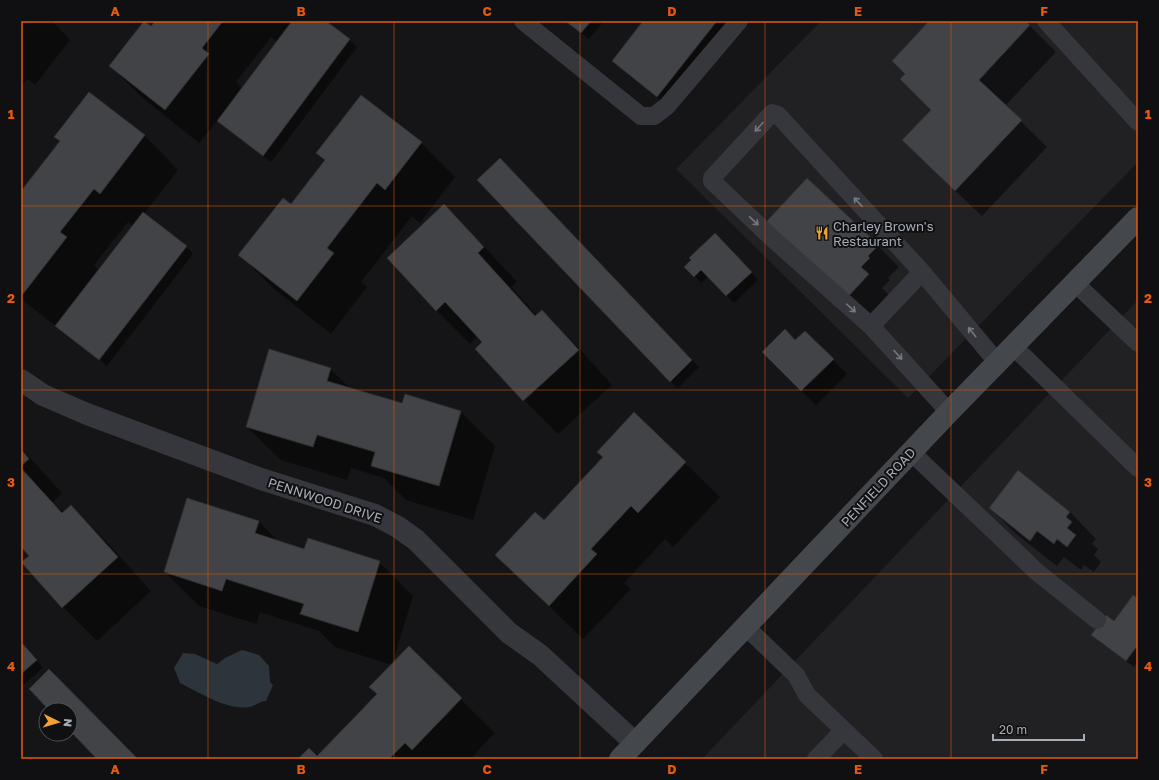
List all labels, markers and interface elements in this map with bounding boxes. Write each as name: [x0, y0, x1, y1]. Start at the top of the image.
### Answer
text: A: [110, 3, 120, 19]
text: B: [296, 3, 306, 19]
text: C: [482, 3, 492, 19]
text: D: [667, 3, 677, 19]
text: E: [854, 3, 862, 19]
text: F: [1040, 3, 1048, 19]
text: 1: [8, 106, 15, 122]
text: 1: [1145, 106, 1152, 122]
one-way arrow: [754, 122, 764, 132]
one-way arrow: [853, 197, 863, 207]
one-way arrow: [749, 216, 759, 226]
place label: Charley Brown's Restaurant: [833, 218, 934, 249]
restaurant icon: Charley Brown's Restaurant: [814, 225, 830, 241]
text: 2: [7, 290, 15, 306]
text: 2: [1144, 290, 1152, 306]
one-way arrow: [845, 303, 856, 312]
one-way arrow: [967, 327, 976, 338]
one-way arrow: [893, 350, 902, 360]
street label: PENFIELD ROAD: [837, 444, 919, 530]
text: 3: [7, 474, 15, 490]
street label: PENNWOOD DRIVE: [266, 474, 384, 526]
text: 3: [1144, 474, 1152, 490]
text: 4: [7, 658, 15, 674]
text: 4: [1144, 658, 1152, 674]
north arrow: [38, 702, 78, 742]
scale bar: [993, 716, 1084, 742]
text: N: [62, 718, 75, 728]
text: 20 m: [999, 722, 1027, 737]
text: A: [110, 761, 120, 777]
text: B: [296, 761, 306, 777]
text: C: [482, 761, 492, 777]
text: D: [667, 761, 677, 777]
text: E: [854, 761, 862, 777]
text: F: [1040, 761, 1048, 777]

